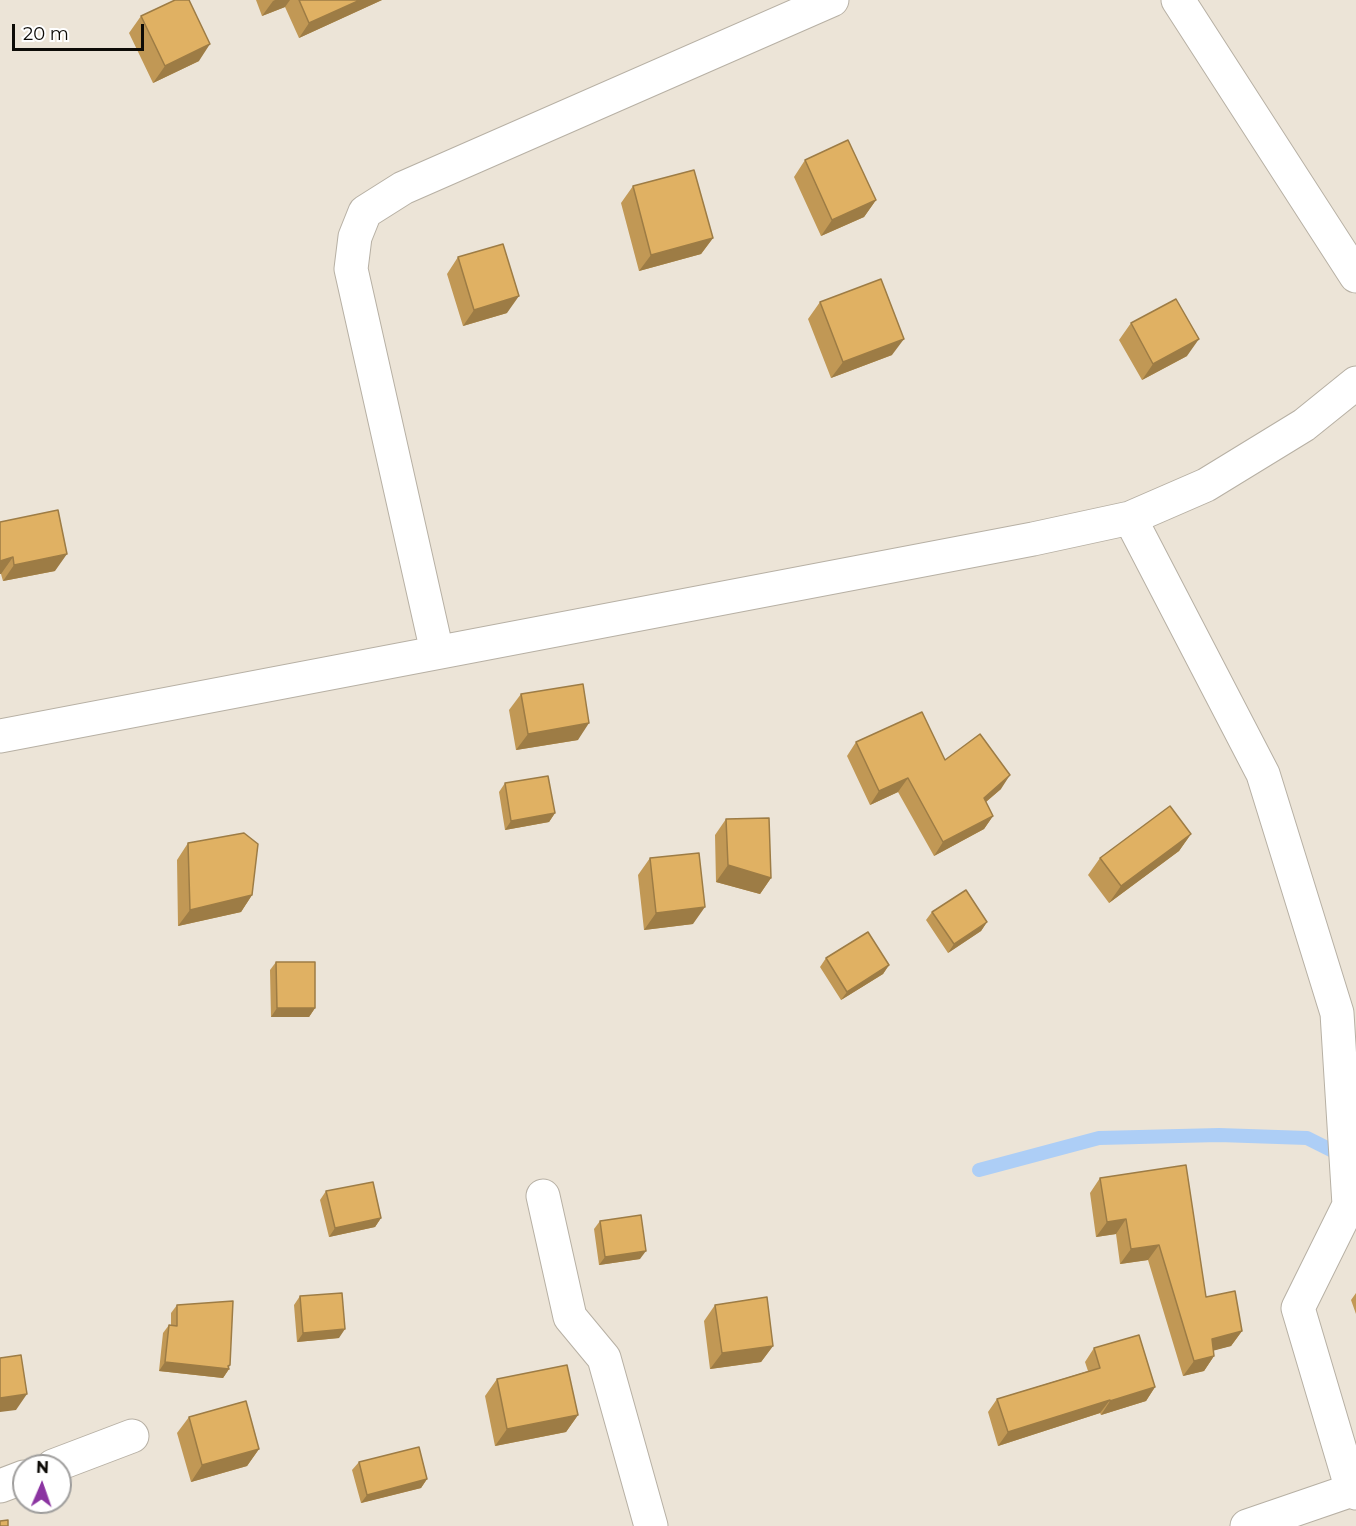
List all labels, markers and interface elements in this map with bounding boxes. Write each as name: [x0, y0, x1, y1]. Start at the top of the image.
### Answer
scale bar: [15, 12, 147, 50]
text: 20 m: [23, 23, 69, 45]
north arrow: [12, 1454, 72, 1514]
text: N: [36, 1458, 49, 1477]

